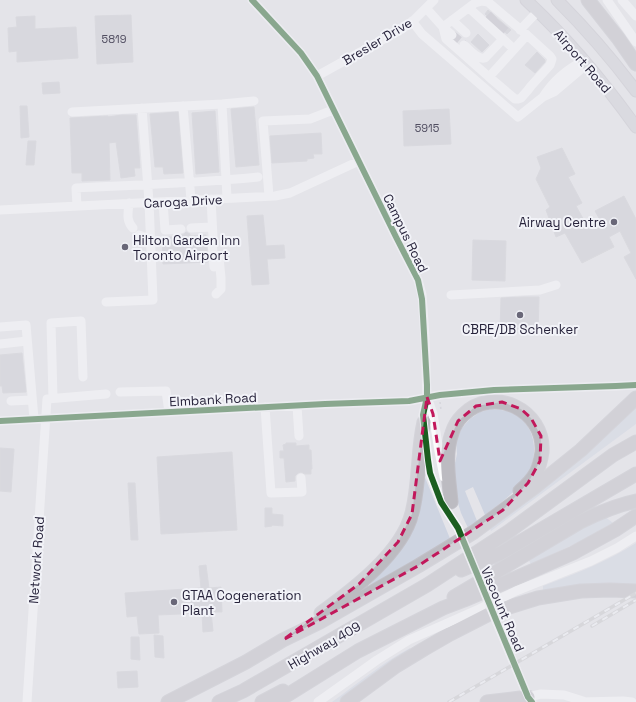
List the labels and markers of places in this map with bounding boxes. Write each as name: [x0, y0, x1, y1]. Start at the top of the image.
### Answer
place label: Airway Centre: [519, 214, 606, 231]
marker: Airway Centre: [609, 217, 619, 227]
place label: Hilton Garden Inn Toronto Airport: [133, 232, 240, 264]
marker: Hilton Garden Inn Toronto Airport: [120, 242, 130, 252]
marker: CBRE/DB Schenker: [515, 310, 525, 320]
place label: CBRE/DB Schenker: [462, 321, 578, 338]
place label: GTAA Cogeneration Plant: [182, 587, 301, 619]
marker: GTAA Cogeneration Plant: [169, 597, 179, 607]

